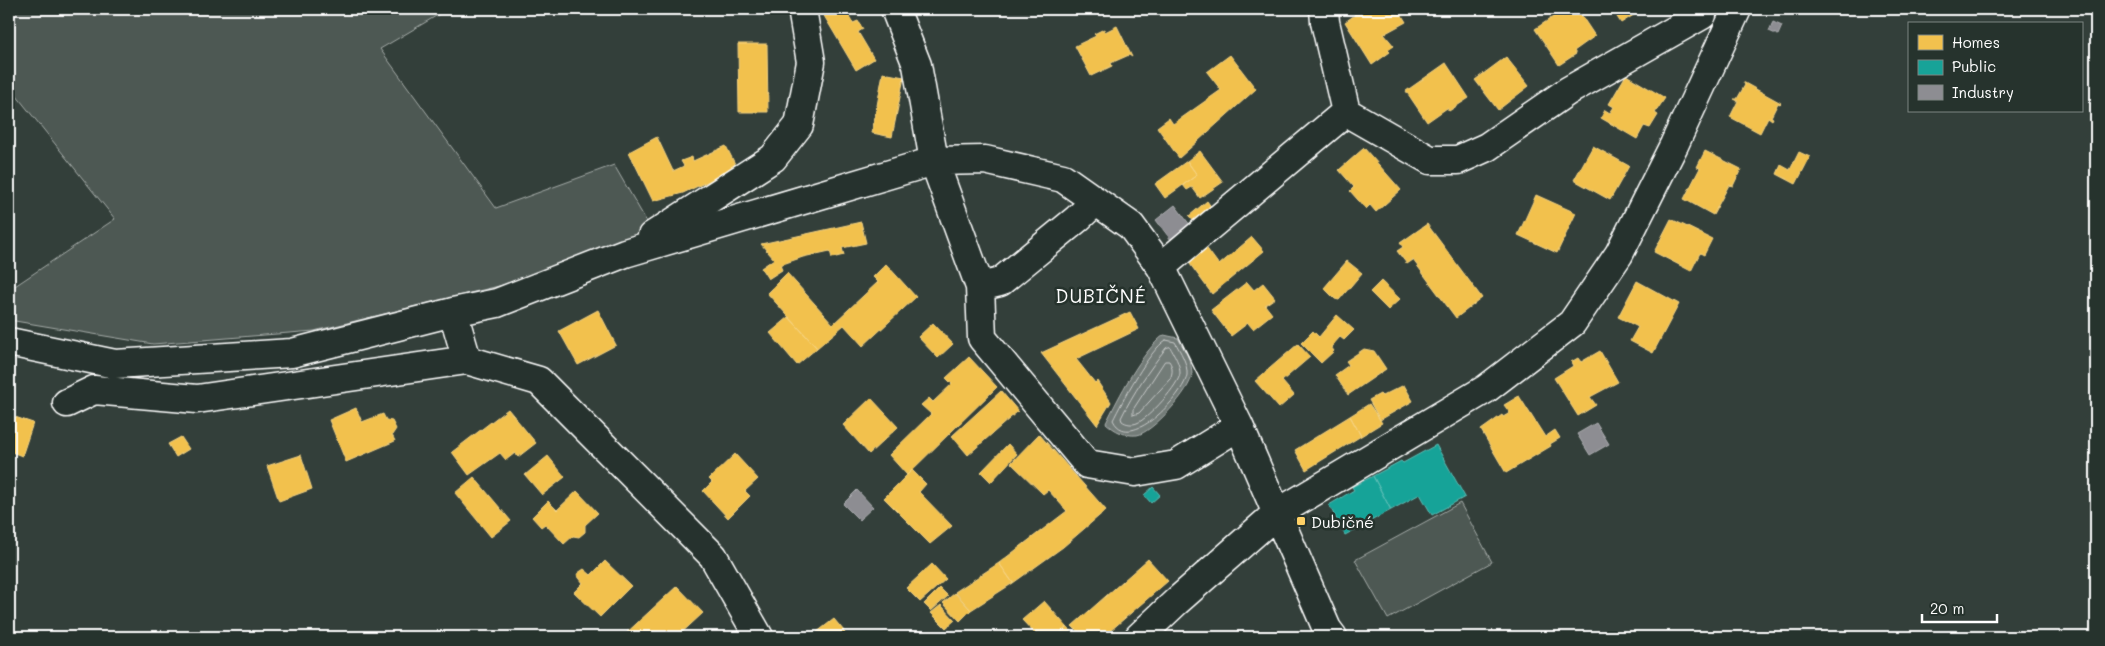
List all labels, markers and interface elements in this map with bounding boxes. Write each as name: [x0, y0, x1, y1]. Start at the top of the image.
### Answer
legend: [1908, 22, 2082, 112]
text: Homes: [1952, 32, 2000, 52]
text: Public: [1952, 56, 1996, 76]
text: Industry: [1952, 82, 2014, 102]
district label: DUBIČNÉ: [1055, 283, 1147, 308]
place label: Dubičné: [1311, 511, 1374, 532]
marker: Dubičné: [1295, 515, 1307, 527]
scale bar: [1922, 591, 1998, 623]
text: 20 m: [1930, 598, 1964, 618]

